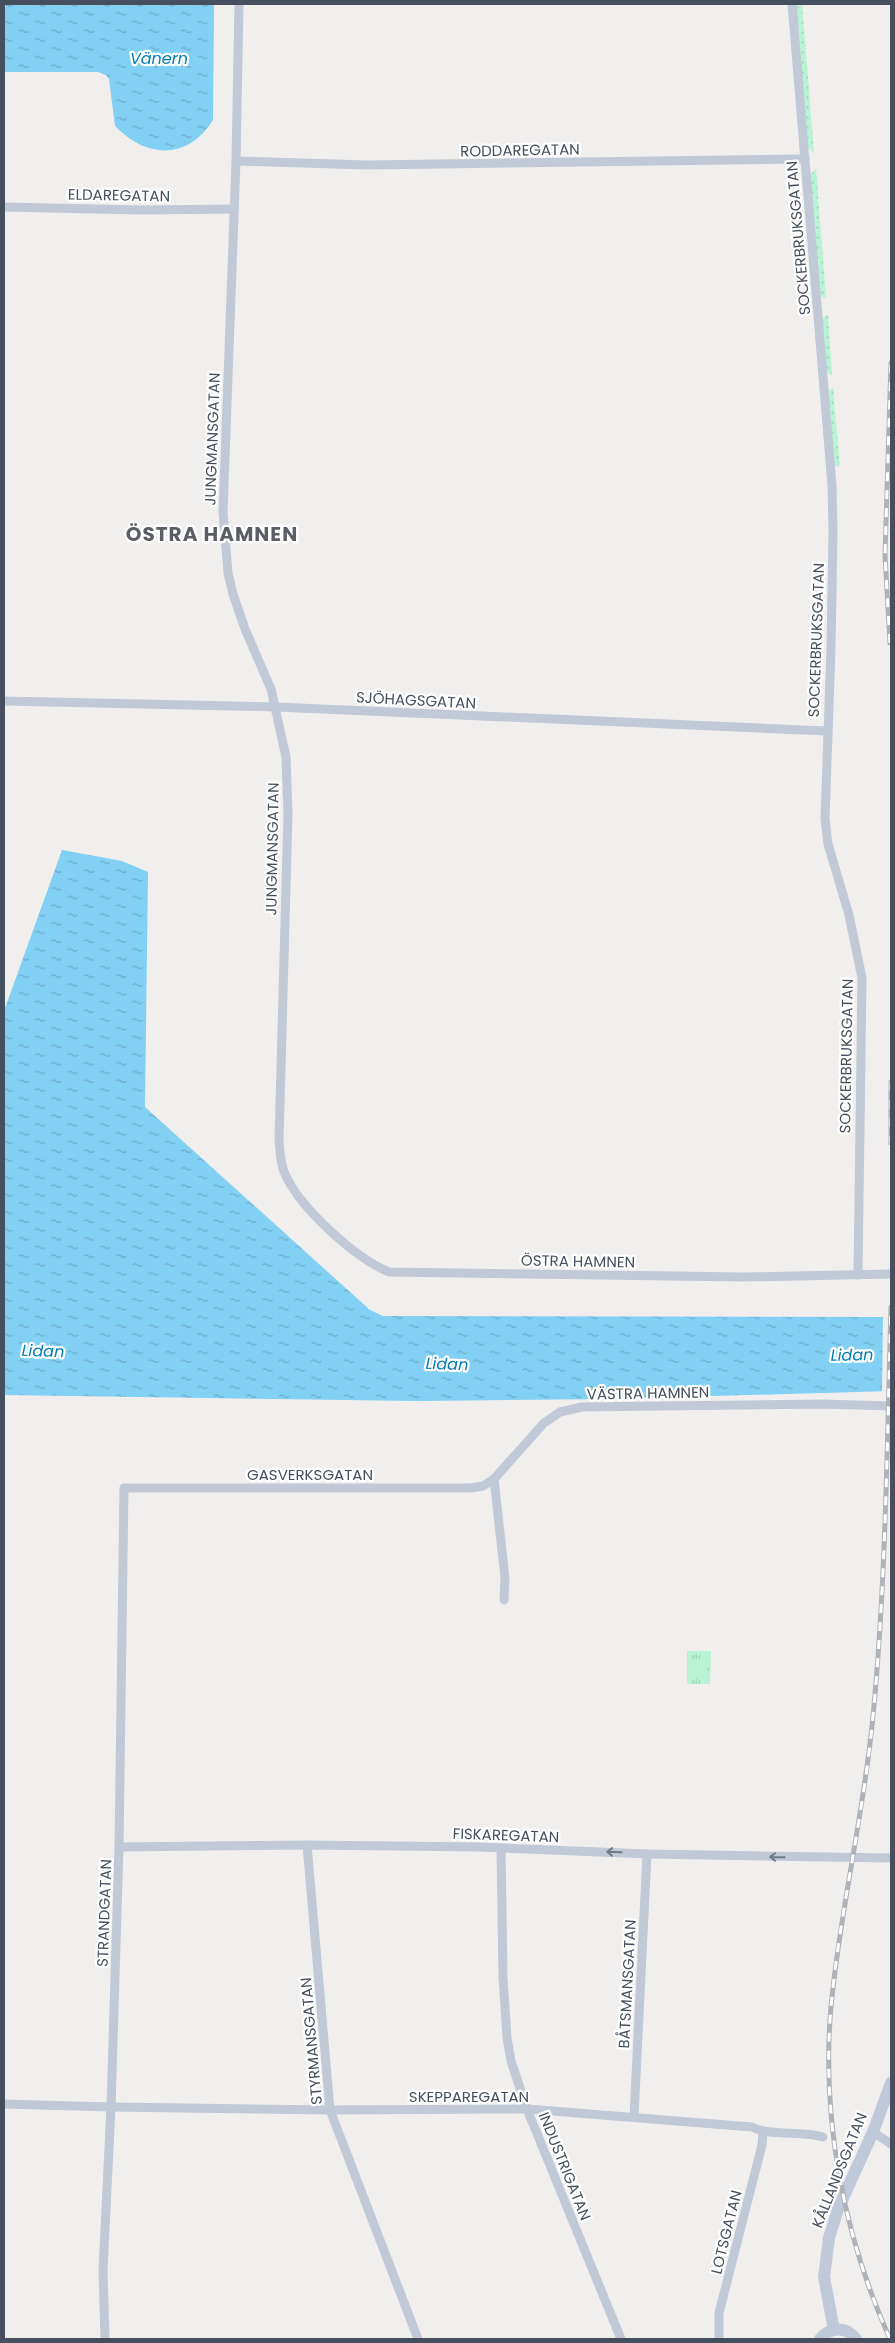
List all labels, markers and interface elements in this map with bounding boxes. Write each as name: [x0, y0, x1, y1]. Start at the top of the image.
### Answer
water label: Vänern: [130, 47, 188, 70]
street label: RODDAREGATAN: [460, 138, 580, 162]
street label: SOCKERBRUKSGATAN: [781, 160, 815, 316]
street label: ELDAREGATAN: [68, 184, 170, 206]
street label: JUNGMANSGATAN: [199, 372, 225, 506]
district label: ÖSTRA HAMNEN: [126, 520, 298, 548]
street label: SOCKERBRUKSGATAN: [803, 562, 829, 718]
street label: SJÖHAGSGATAN: [356, 686, 476, 714]
street label: JUNGMANSGATAN: [260, 782, 284, 916]
street label: SOCKERBRUKSGATAN: [834, 978, 858, 1134]
street label: ÖSTRA HAMNEN: [521, 1250, 635, 1272]
water label: Lidan: [21, 1339, 65, 1363]
water label: Lidan: [830, 1343, 874, 1367]
water label: Lidan: [425, 1352, 469, 1376]
street label: VÄSTRA HAMNEN: [587, 1381, 709, 1405]
street label: GASVERKSGATAN: [247, 1464, 373, 1485]
street label: FISKAREGATAN: [452, 1823, 560, 1847]
one-way arrow: [606, 1848, 622, 1857]
one-way arrow: [769, 1852, 785, 1862]
street label: STRANDGATAN: [92, 1859, 116, 1967]
street label: BÅTSMANSGATAN: [613, 1919, 641, 2049]
street label: STYRMANSGATAN: [295, 1976, 327, 2106]
street label: SKEPPAREGATAN: [409, 2086, 529, 2107]
street label: INDUSTRIGATAN: [534, 2109, 596, 2223]
street label: KÅLLANDSGATAN: [806, 2109, 872, 2231]
street label: LOTSGATAN: [705, 2188, 747, 2276]

